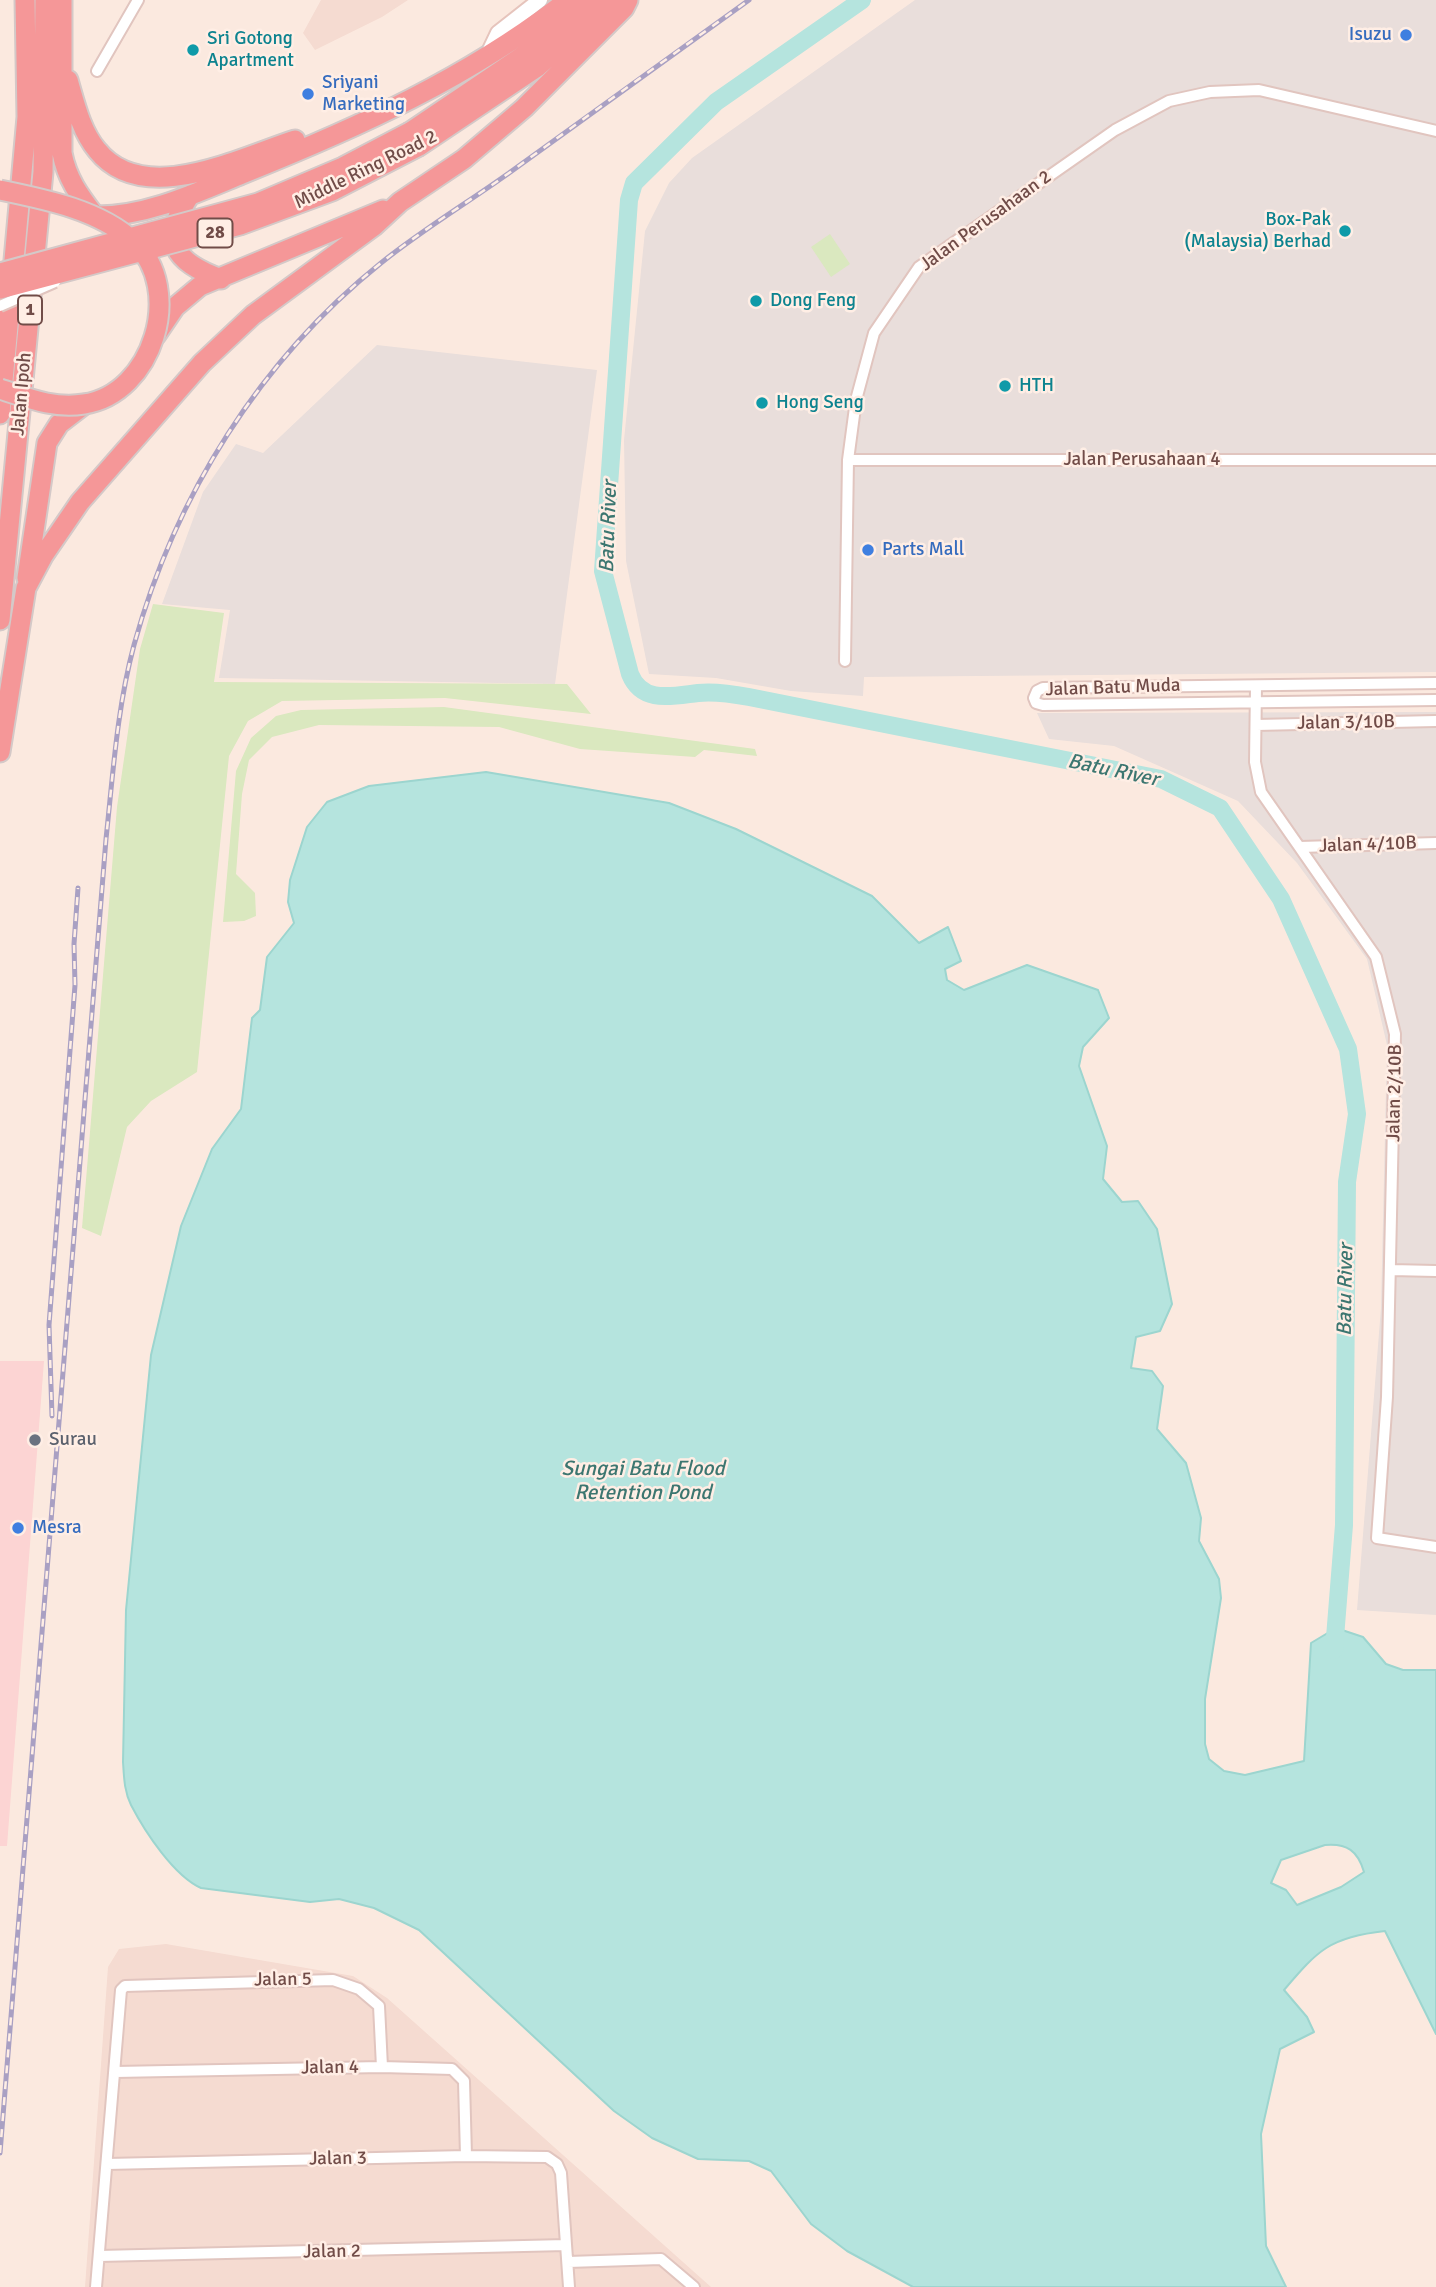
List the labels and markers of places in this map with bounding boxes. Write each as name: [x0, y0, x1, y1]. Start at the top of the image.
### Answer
place label: Isuzu: [1349, 24, 1392, 46]
marker: Isuzu: [1398, 27, 1414, 43]
place label: Sri Gotong Apartment: [207, 28, 294, 72]
marker: Sri Gotong Apartment: [185, 42, 201, 58]
place label: Sriyani Marketing: [322, 72, 405, 116]
marker: Sriyani Marketing: [300, 86, 316, 102]
place label: Box-Pak (Malaysia) Berhad: [1184, 209, 1331, 253]
marker: Box-Pak (Malaysia) Berhad: [1337, 223, 1353, 239]
place label: Dong Feng: [770, 290, 856, 312]
marker: Dong Feng: [748, 293, 764, 309]
place label: HTH: [1019, 375, 1054, 397]
marker: HTH: [997, 378, 1013, 394]
place label: Hong Seng: [776, 392, 864, 414]
marker: Hong Seng: [754, 395, 770, 411]
place label: Parts Mall: [882, 539, 964, 561]
marker: Parts Mall: [860, 542, 876, 558]
place label: Surau: [49, 1429, 97, 1451]
marker: Surau: [27, 1432, 43, 1448]
place label: Mesra: [32, 1517, 82, 1539]
marker: Mesra: [10, 1520, 26, 1536]

